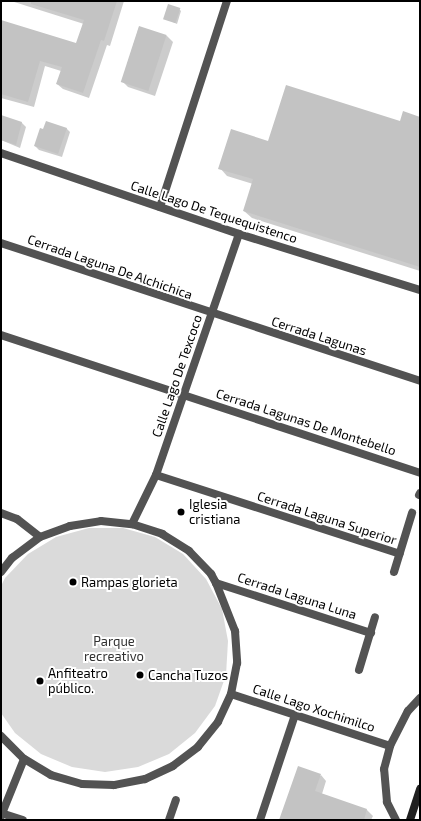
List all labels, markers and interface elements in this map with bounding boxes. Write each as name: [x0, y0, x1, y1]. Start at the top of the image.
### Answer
street label: Calle Lago De Tequequistenco: [129, 178, 299, 246]
street label: Cerrada Laguna De Alchichica: [25, 231, 195, 303]
street label: Calle Lago De Texcoco: [149, 312, 205, 440]
street label: Cerrada Lagunas: [269, 313, 369, 359]
street label: Cerrada Lagunas De Montebello: [214, 385, 398, 459]
street label: Cerrada Laguna Superior: [255, 488, 399, 548]
place label: Iglesia cristiana: [189, 497, 240, 528]
marker: Iglesia cristiana: [176, 507, 186, 517]
street label: Cerrada Laguna Luna: [235, 569, 359, 623]
place label: Rampas glorieta: [81, 574, 178, 590]
marker: Rampas glorieta: [68, 577, 78, 587]
park label: Parque recreativo: [84, 634, 144, 665]
place label: Anfiteatro público.: [48, 666, 108, 697]
place label: Cancha Tuzos: [148, 667, 228, 683]
marker: Cancha Tuzos: [135, 670, 145, 680]
marker: Anfiteatro público.: [35, 676, 45, 686]
street label: Calle Lago Xochimilco: [251, 681, 377, 735]

